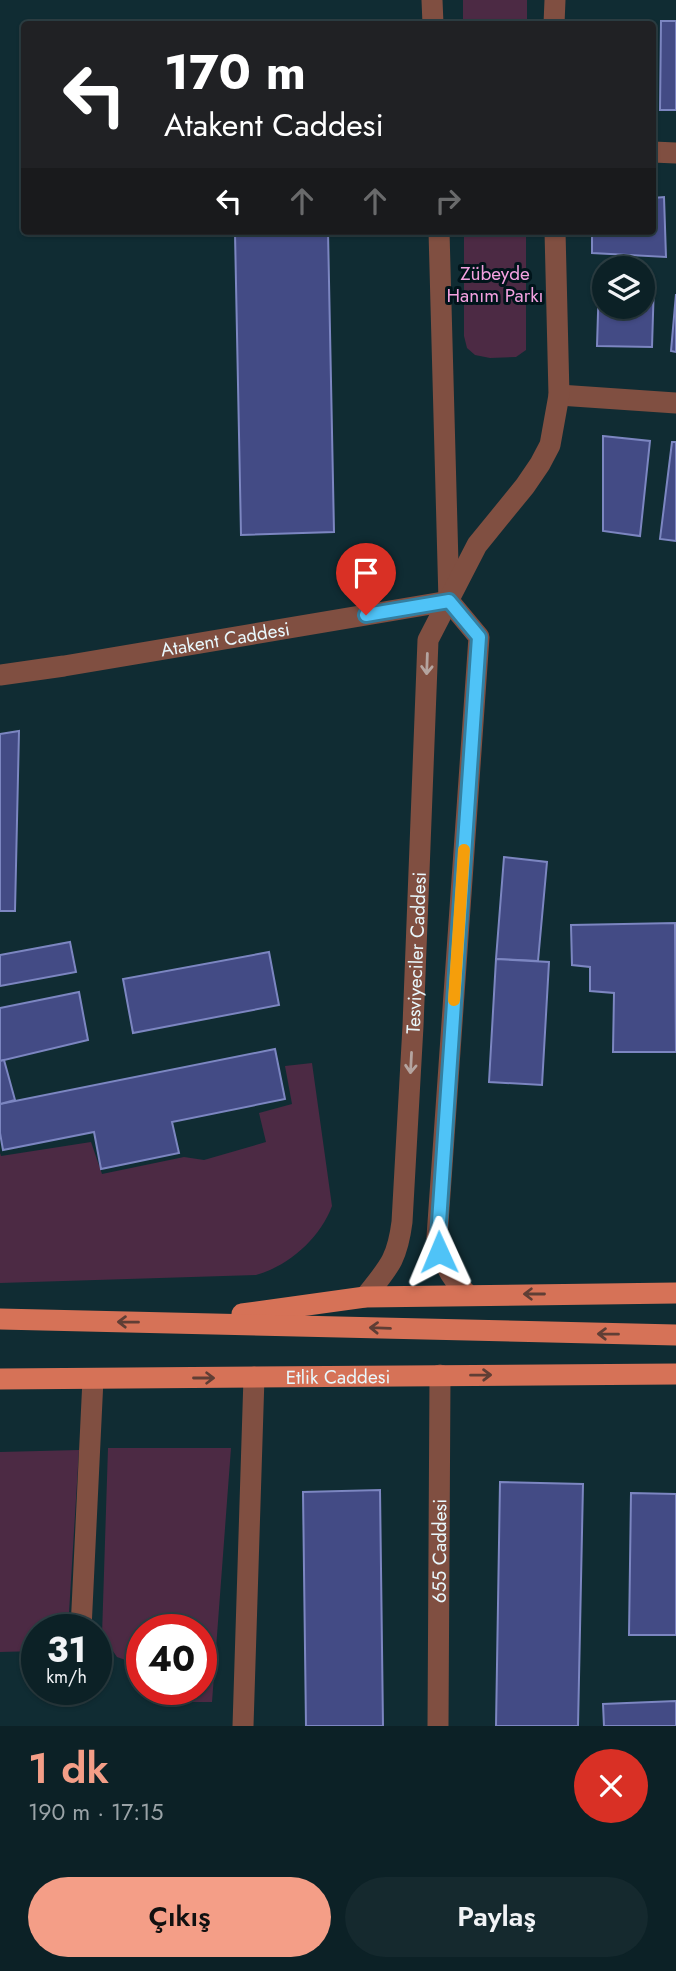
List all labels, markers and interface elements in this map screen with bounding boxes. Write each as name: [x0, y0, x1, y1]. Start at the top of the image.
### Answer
text: 170 m: [164, 37, 306, 107]
icon: left: [49, 49, 140, 140]
text: Atakent Caddesi: [164, 102, 384, 148]
icon: left: [210, 182, 248, 220]
icon: ahead: [283, 182, 321, 220]
icon: ahead: [356, 182, 394, 220]
icon: right: [429, 182, 467, 220]
map controls: [592, 256, 655, 319]
button: layers: [592, 256, 655, 319]
park label: Zübeyde Hanım Parkı: [447, 260, 543, 309]
pin: [336, 543, 396, 615]
icon: arrive: [347, 554, 385, 592]
street label: Atakent Caddesi: [158, 615, 292, 663]
one-way arrow: [421, 652, 434, 675]
street label: Tesviyeciler Caddesi: [399, 871, 432, 1035]
one-way arrow: [404, 1051, 417, 1074]
position arrow: [402, 1215, 476, 1289]
one-way arrow: [523, 1287, 546, 1301]
one-way arrow: [117, 1315, 140, 1329]
one-way arrow: [369, 1321, 392, 1334]
one-way arrow: [597, 1327, 620, 1341]
street label: Etlik Caddesi: [286, 1363, 390, 1390]
one-way arrow: [469, 1368, 492, 1382]
one-way arrow: [192, 1371, 215, 1385]
street label: 655 Caddesi: [425, 1499, 453, 1603]
speed limit sign: 40: [126, 1614, 217, 1705]
text: 31: [47, 1625, 86, 1675]
text: km/h: [46, 1664, 87, 1690]
text: 1 dk: [28, 1738, 109, 1799]
button: close: [574, 1749, 648, 1823]
text: 190 m · 17:15: [28, 1795, 164, 1829]
button: Çıkış: [28, 1877, 331, 1957]
button: Paylaş: [345, 1877, 648, 1957]

